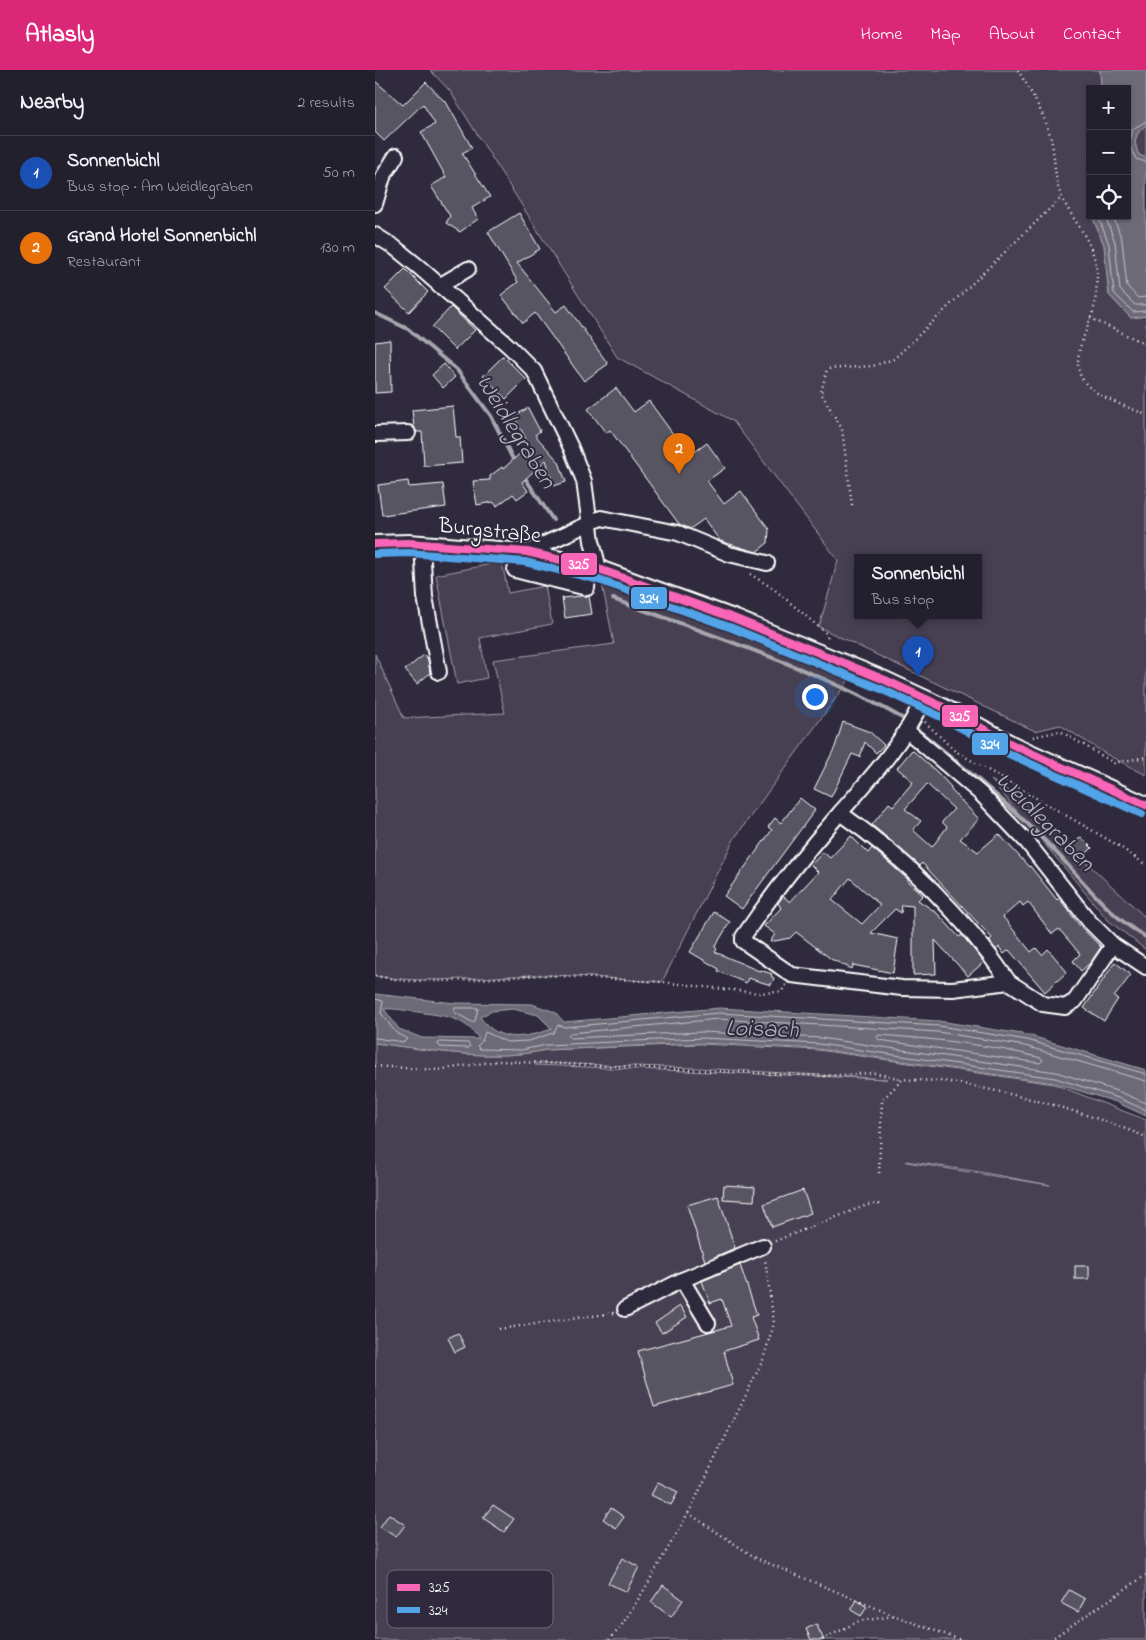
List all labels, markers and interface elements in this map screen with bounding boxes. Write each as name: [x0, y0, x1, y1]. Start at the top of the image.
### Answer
text: Atlasly: [25, 18, 94, 53]
text: Home: [861, 22, 902, 48]
text: Map: [930, 22, 961, 48]
text: About: [989, 22, 1035, 48]
text: Contact: [1063, 22, 1121, 48]
map controls: [1086, 85, 1131, 220]
button: +: [1086, 85, 1131, 130]
text: Nearby: [20, 88, 84, 118]
text: 2 results: [297, 91, 355, 115]
button: −: [1086, 130, 1131, 175]
text: Sonnenbichl: [67, 148, 160, 175]
text: 1: [33, 161, 39, 185]
text: 50 m: [323, 161, 355, 185]
text: Bus stop · Am Weidlegraben: [67, 175, 253, 199]
button: locate: [1086, 175, 1131, 220]
text: Grand Hotel Sonnenbichl: [67, 223, 256, 250]
text: 2: [32, 236, 40, 260]
text: 130 m: [320, 236, 355, 260]
text: Restaurant: [67, 250, 141, 274]
water label: Weidlegraben: [466, 369, 564, 497]
pin: 2: [663, 433, 695, 474]
street label: Burgstraße: [436, 511, 543, 554]
line badge: 325: [560, 552, 598, 576]
popup: [854, 554, 982, 619]
text: 325: [568, 555, 589, 576]
text: Sonnenbichl: [872, 561, 964, 588]
line badge: 324: [630, 586, 668, 610]
text: Bus stop: [872, 588, 934, 612]
text: 324: [639, 589, 658, 610]
pin: 1: [902, 636, 934, 677]
your location: [802, 684, 828, 710]
line badge: 325: [941, 704, 979, 728]
text: 325: [949, 707, 970, 728]
line badge: 324: [971, 732, 1009, 756]
text: 324: [980, 735, 999, 756]
water label: Weidlegraben: [986, 765, 1103, 881]
water label: Loisach: [725, 1012, 800, 1049]
legend: [387, 1570, 553, 1628]
text: 325: [429, 1578, 450, 1599]
text: 324: [429, 1601, 448, 1622]

